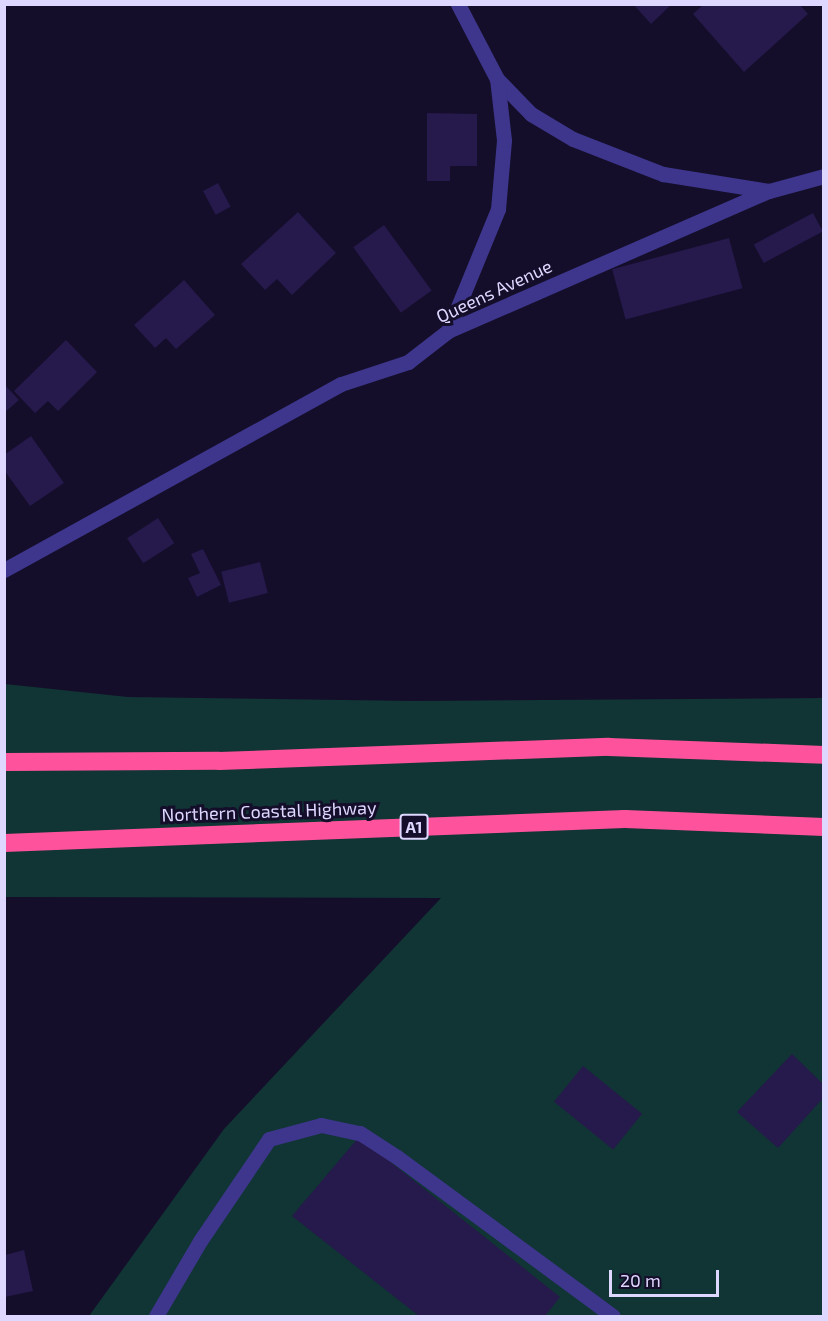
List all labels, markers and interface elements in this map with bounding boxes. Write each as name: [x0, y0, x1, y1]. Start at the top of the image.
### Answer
street label: Queens Avenue: [433, 255, 555, 327]
street label: Northern Coastal Highway: [161, 796, 377, 826]
road number: A1: [399, 814, 429, 840]
scale bar: [612, 1258, 722, 1296]
text: 20 m: [620, 1269, 661, 1291]

